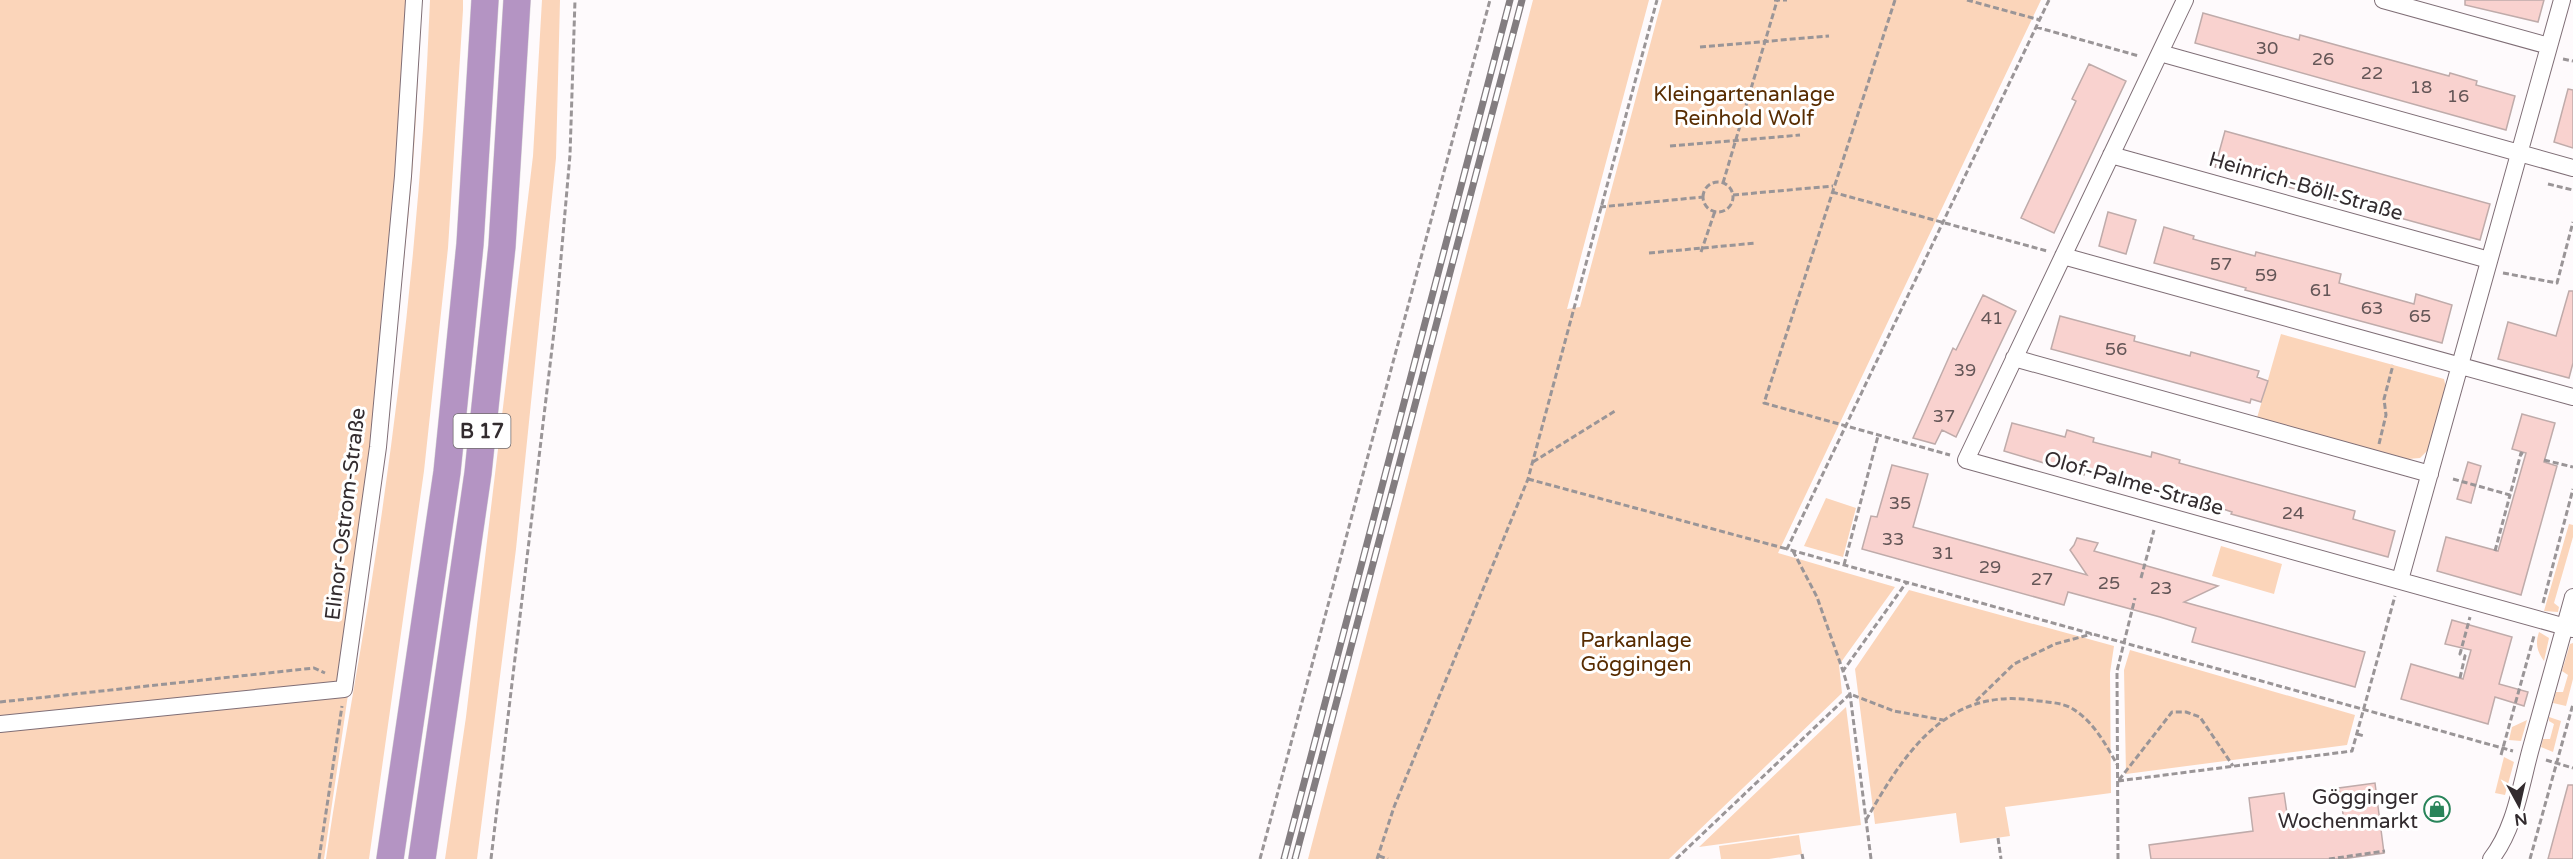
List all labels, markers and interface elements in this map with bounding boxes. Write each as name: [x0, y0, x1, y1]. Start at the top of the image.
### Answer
house number: 30: [2256, 37, 2278, 59]
house number: 26: [2312, 48, 2334, 70]
house number: 22: [2361, 62, 2383, 84]
house number: 18: [2410, 76, 2432, 98]
park label: Kleingartenanlage Reinhold Wolf: [1653, 82, 1835, 131]
house number: 16: [2447, 85, 2469, 107]
street label: Heinrich-Böll-Straße: [2206, 147, 2406, 226]
house number: 57: [2210, 253, 2232, 275]
house number: 59: [2255, 264, 2277, 286]
house number: 61: [2310, 279, 2332, 301]
house number: 63: [2361, 297, 2383, 319]
house number: 65: [2409, 305, 2431, 327]
house number: 41: [1981, 307, 2003, 329]
house number: 56: [2105, 338, 2127, 360]
house number: 39: [1954, 359, 1976, 381]
house number: 37: [1933, 405, 1955, 427]
street label: Elinor-Ostrom-Straße: [320, 406, 371, 622]
road number: B 17: [454, 414, 510, 448]
street label: Olof-Palme-Straße: [2041, 446, 2227, 521]
house number: 35: [1889, 492, 1911, 514]
house number: 24: [2282, 502, 2304, 524]
house number: 33: [1882, 528, 1904, 550]
house number: 31: [1932, 542, 1954, 564]
house number: 29: [1979, 556, 2001, 578]
house number: 27: [2031, 568, 2053, 590]
house number: 25: [2098, 572, 2120, 594]
house number: 23: [2150, 577, 2172, 599]
park label: Parkanlage Göggingen: [1580, 628, 1692, 677]
north arrow: [2489, 775, 2549, 835]
place label: Gögginger Wochenmarkt: [2278, 785, 2418, 834]
shop icon: Gögginger Wochenmarkt: [2422, 794, 2452, 824]
text: N: [2513, 808, 2529, 830]

